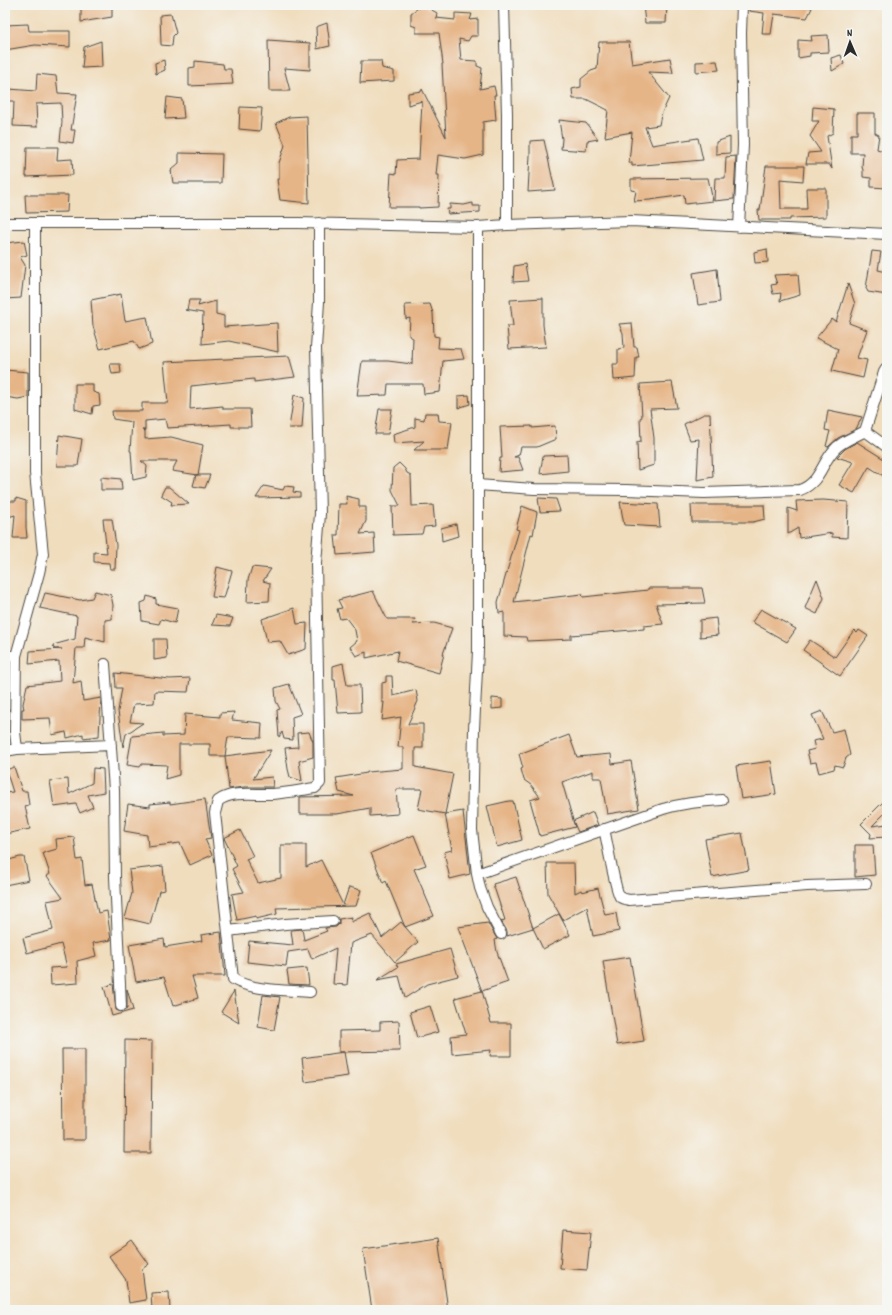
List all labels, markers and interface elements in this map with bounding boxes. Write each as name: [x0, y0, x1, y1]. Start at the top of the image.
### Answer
north arrow: [830, 22, 870, 62]
text: N: [847, 26, 853, 42]

